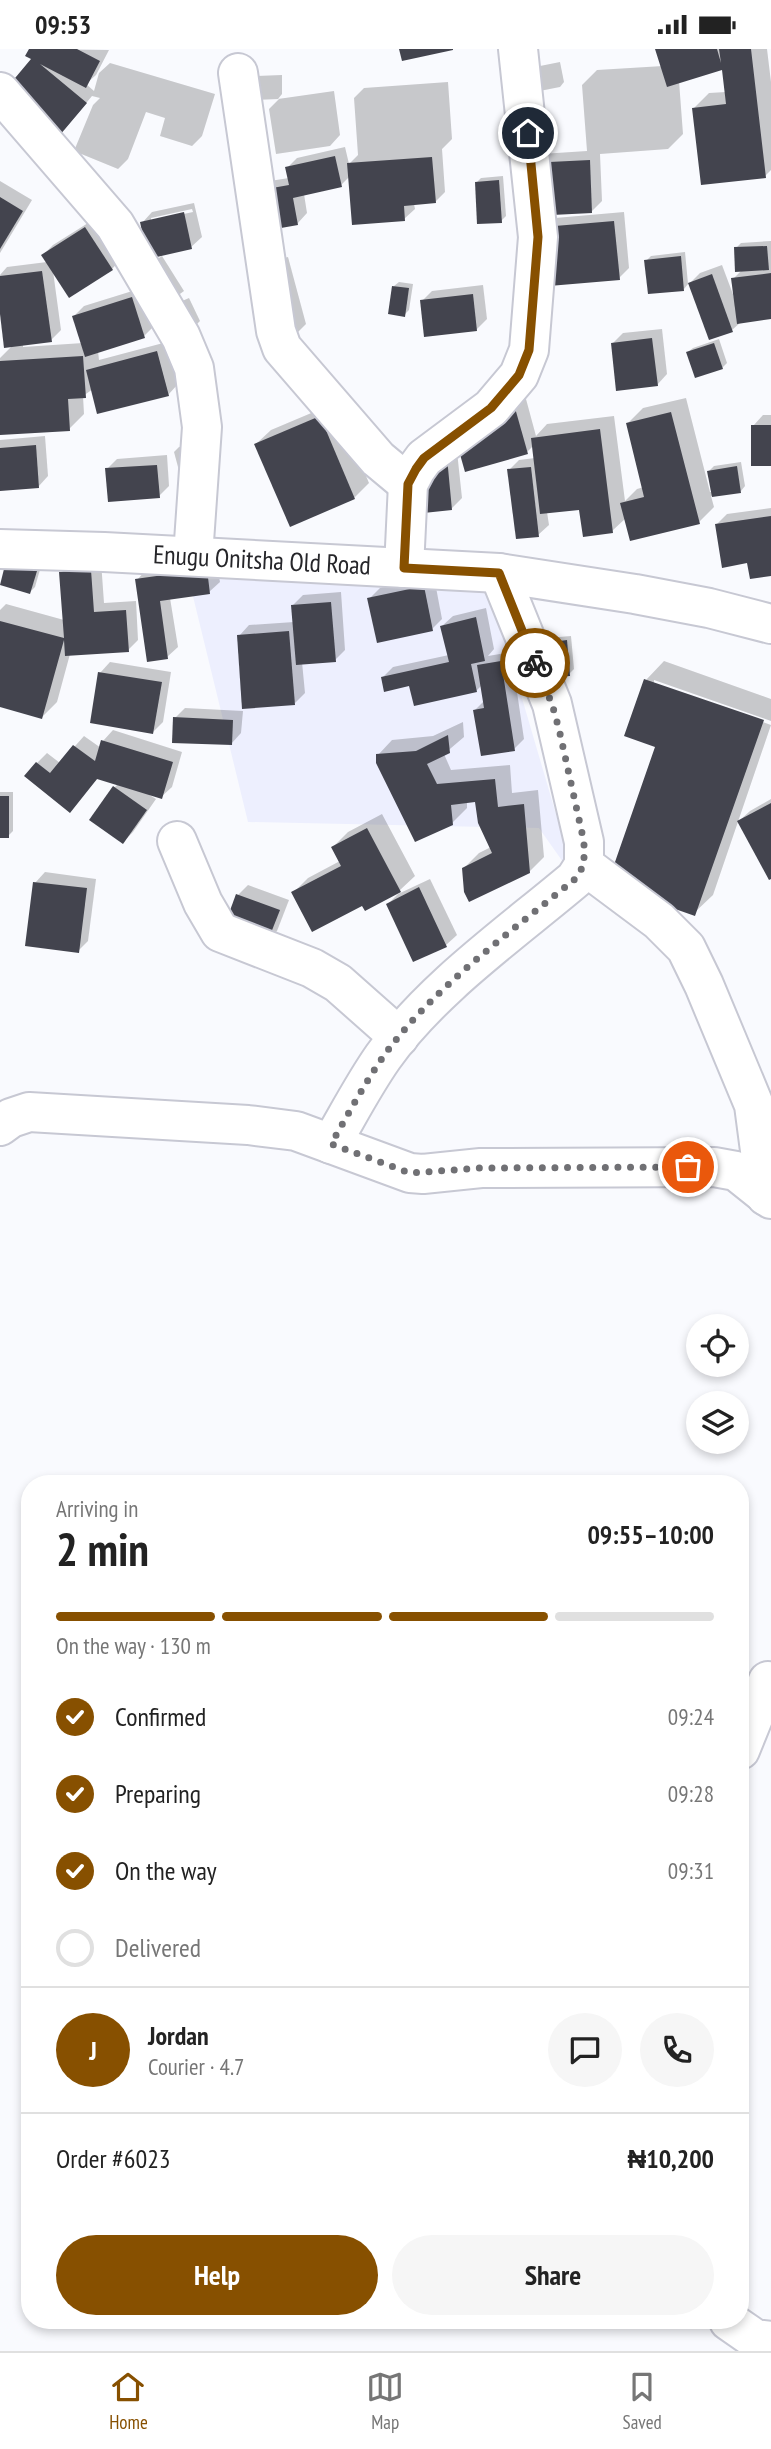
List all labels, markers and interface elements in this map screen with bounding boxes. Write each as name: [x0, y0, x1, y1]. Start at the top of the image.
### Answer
text: 09:53: [35, 8, 91, 41]
pin: [498, 103, 558, 163]
icon: home: [509, 114, 547, 152]
street label: Enugu Onitsha Old Road: [152, 537, 372, 582]
courier: [500, 628, 570, 698]
icon: bike: [516, 644, 554, 682]
pin: [658, 1137, 718, 1197]
icon: bag: [669, 1148, 707, 1186]
map controls: [686, 1314, 749, 1454]
button: locate: [686, 1314, 749, 1377]
button: layers: [686, 1391, 749, 1454]
text: Arriving in: [56, 1494, 138, 1523]
text: 09:55–10:00: [587, 1518, 714, 1551]
text: 2 min: [56, 1519, 149, 1579]
text: On the way · 130 m: [56, 1631, 211, 1660]
icon: check: [56, 1698, 94, 1736]
text: Confirmed: [115, 1700, 206, 1733]
text: 09:24: [668, 1702, 714, 1731]
icon: check: [56, 1775, 94, 1813]
text: Preparing: [115, 1777, 201, 1810]
text: 09:28: [668, 1779, 714, 1808]
icon: check: [56, 1852, 94, 1890]
text: On the way: [115, 1854, 217, 1887]
text: 09:31: [668, 1856, 714, 1885]
text: Delivered: [115, 1931, 201, 1964]
button: chat: [548, 2013, 622, 2087]
button: phone: [640, 2013, 714, 2087]
text: Jordan: [148, 2019, 209, 2052]
text: J: [89, 2034, 97, 2067]
text: Courier · 4.7: [148, 2052, 244, 2081]
text: Order #6023: [56, 2142, 171, 2175]
text: ₦10,200: [627, 2142, 714, 2175]
button: Help: [56, 2235, 378, 2315]
button: Share: [392, 2235, 714, 2315]
tab: Home: [109, 2368, 148, 2434]
tab: Map: [366, 2368, 404, 2434]
tab: Saved: [623, 2368, 662, 2434]

